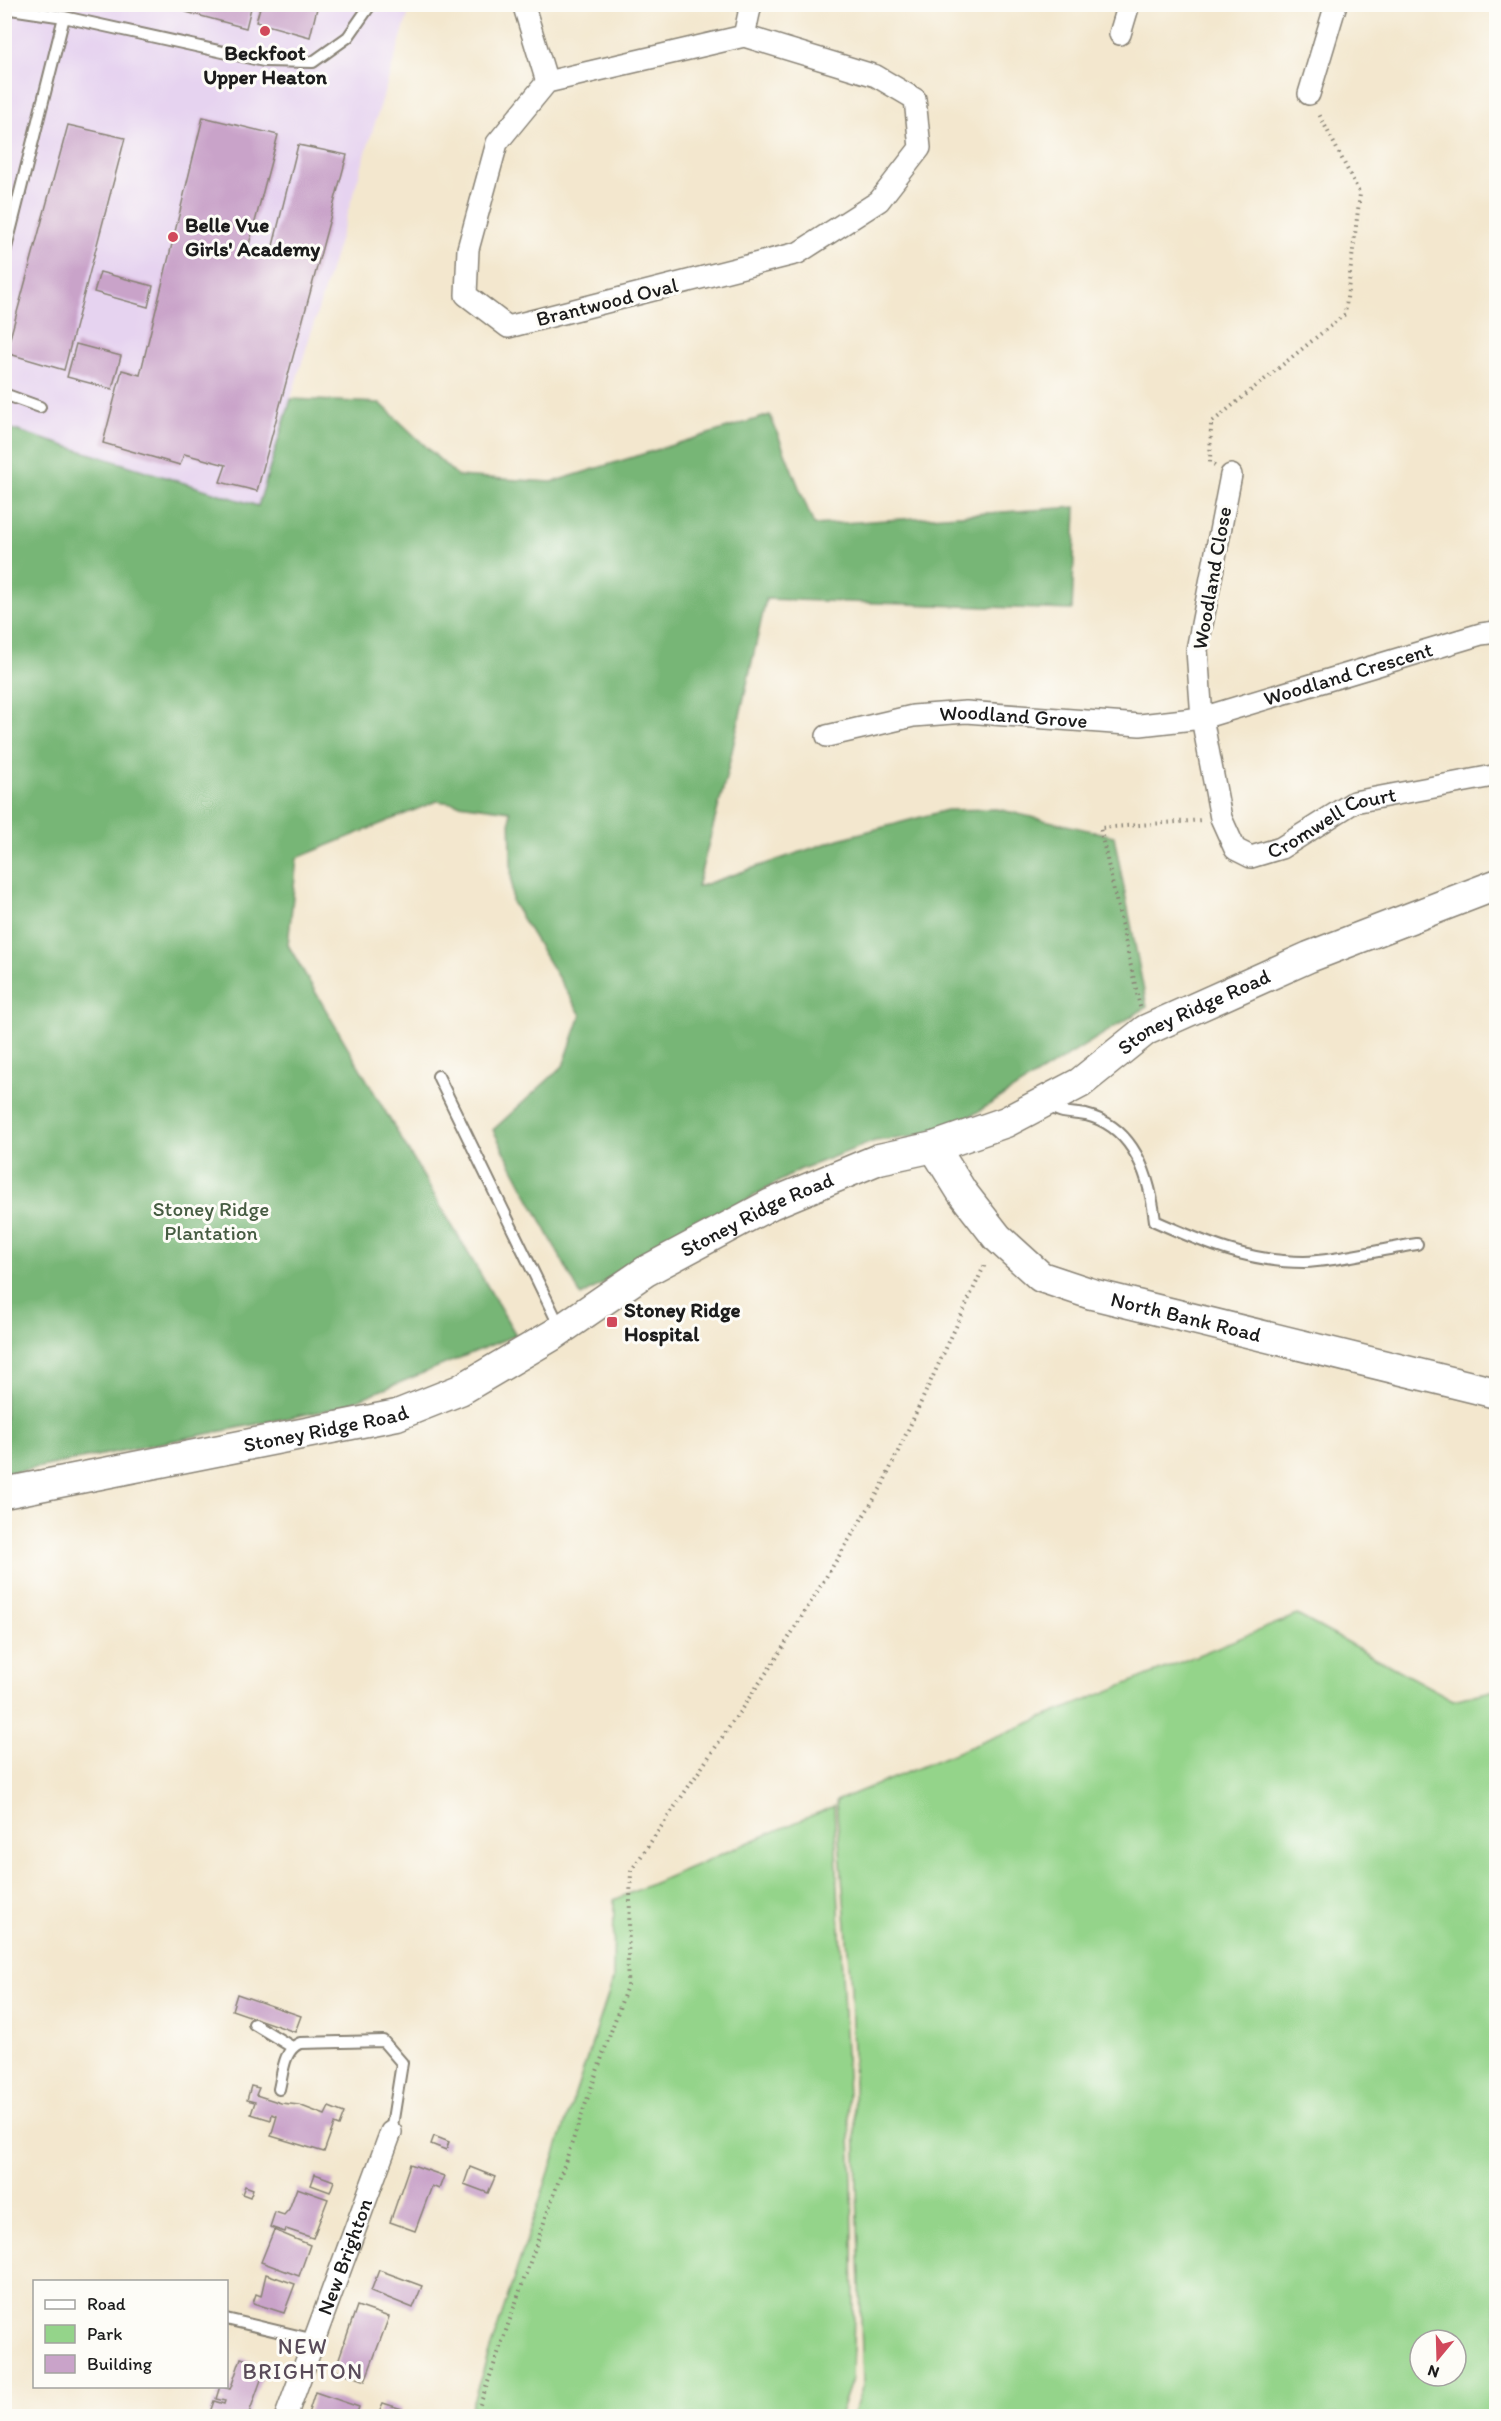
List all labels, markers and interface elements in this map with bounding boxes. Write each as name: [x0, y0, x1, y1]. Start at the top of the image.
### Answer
marker: Beckfoot Upper Heaton: [258, 24, 272, 38]
place label: Beckfoot Upper Heaton: [203, 40, 328, 90]
place label: Belle Vue Girls' Academy: [185, 212, 320, 262]
marker: Belle Vue Girls' Academy: [166, 230, 180, 244]
street label: Brantwood Oval: [533, 272, 680, 331]
street label: Woodland Close: [1187, 504, 1236, 651]
street label: Woodland Crescent: [1261, 636, 1436, 711]
street label: Woodland Grove: [939, 699, 1088, 733]
street label: Cromwell Court: [1264, 781, 1398, 863]
street label: Stoney Ridge Road: [1112, 963, 1274, 1060]
street label: Stoney Ridge Road: [676, 1166, 838, 1262]
park label: Stoney Ridge Plantation: [153, 1196, 269, 1245]
street label: North Bank Road: [1108, 1286, 1264, 1347]
place label: Stoney Ridge Hospital: [624, 1297, 741, 1347]
marker: Stoney Ridge Hospital: [605, 1315, 619, 1329]
street label: Stoney Ridge Road: [241, 1399, 412, 1457]
street label: New Brighton: [312, 2195, 377, 2318]
legend: [33, 2280, 228, 2388]
text: Road: [87, 2293, 126, 2315]
text: Park: [87, 2323, 122, 2345]
north arrow: [1408, 2328, 1468, 2388]
district label: NEW BRIGHTON: [242, 2333, 364, 2385]
text: Building: [87, 2353, 153, 2375]
text: N: [1425, 2361, 1441, 2382]

